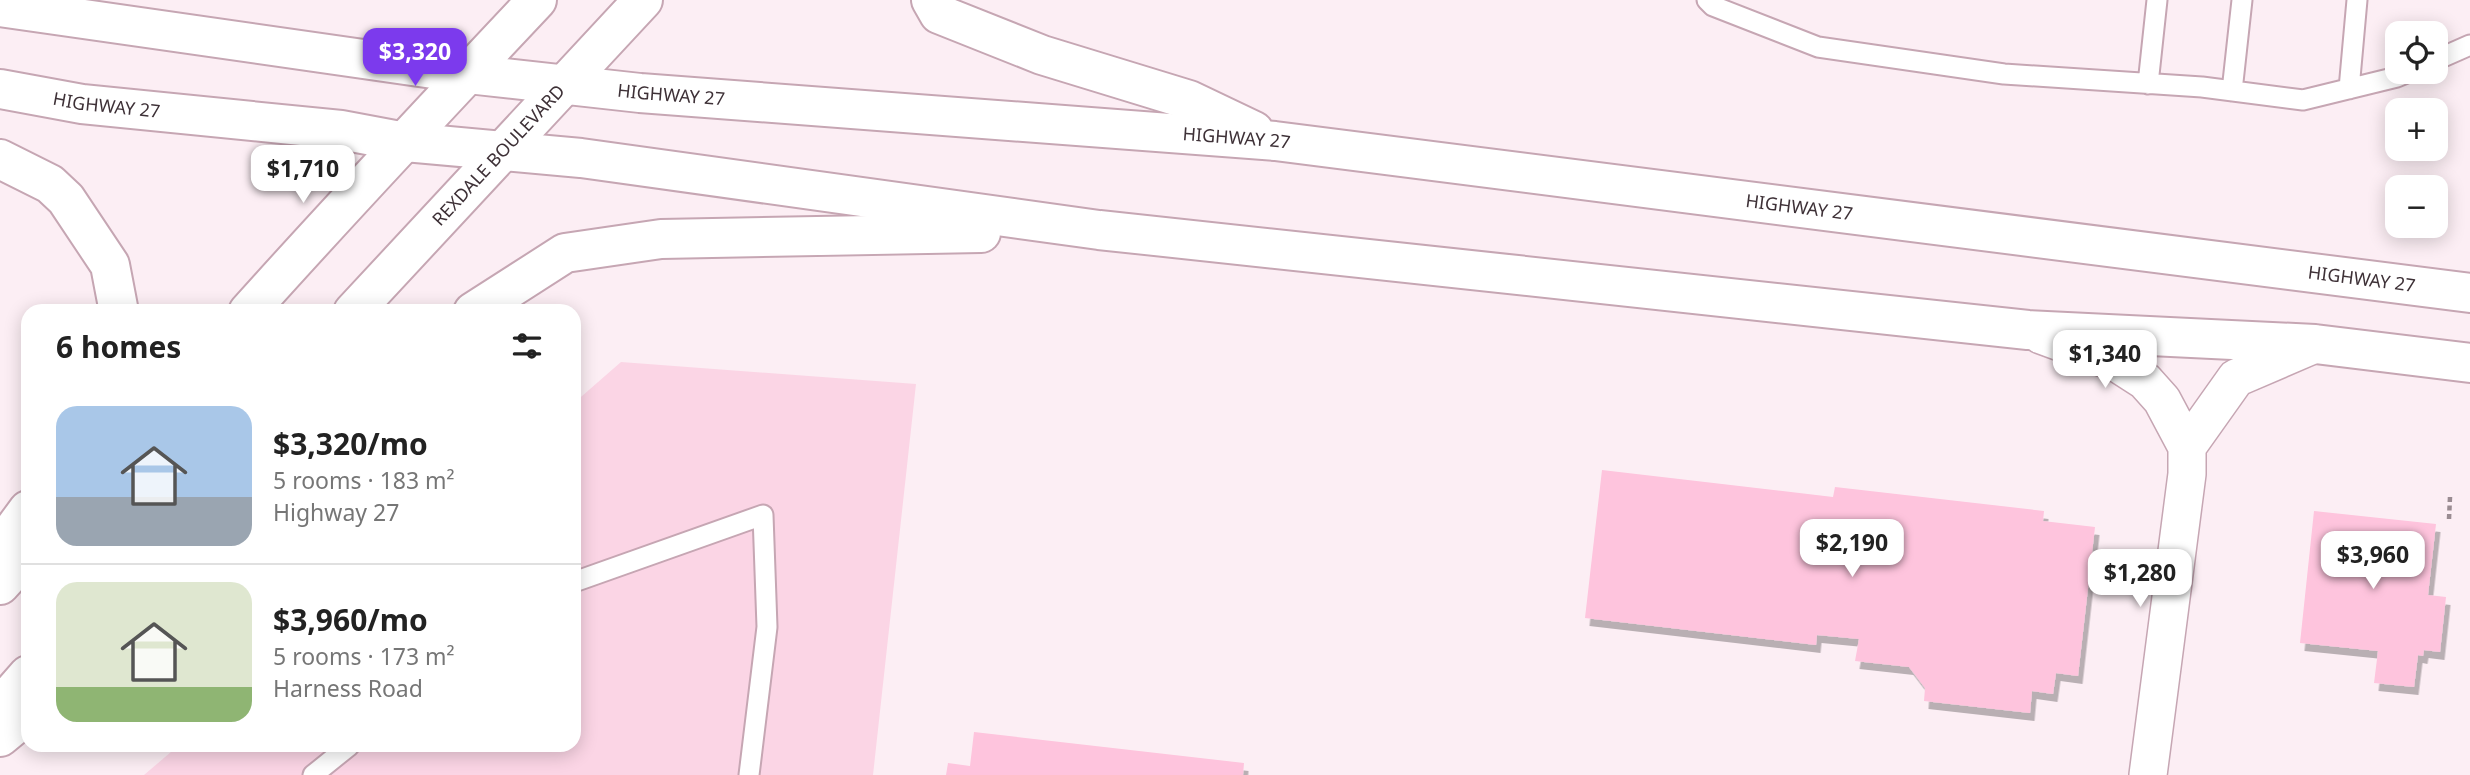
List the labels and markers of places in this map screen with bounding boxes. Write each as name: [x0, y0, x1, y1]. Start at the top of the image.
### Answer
pin: $3,320: [358, 28, 472, 88]
pin: $1,710: [246, 146, 360, 205]
pin: $1,340: [2048, 330, 2162, 390]
pin: $2,190: [1795, 520, 1909, 579]
pin: $3,960: [2316, 532, 2430, 591]
pin: $1,280: [2083, 550, 2197, 609]

